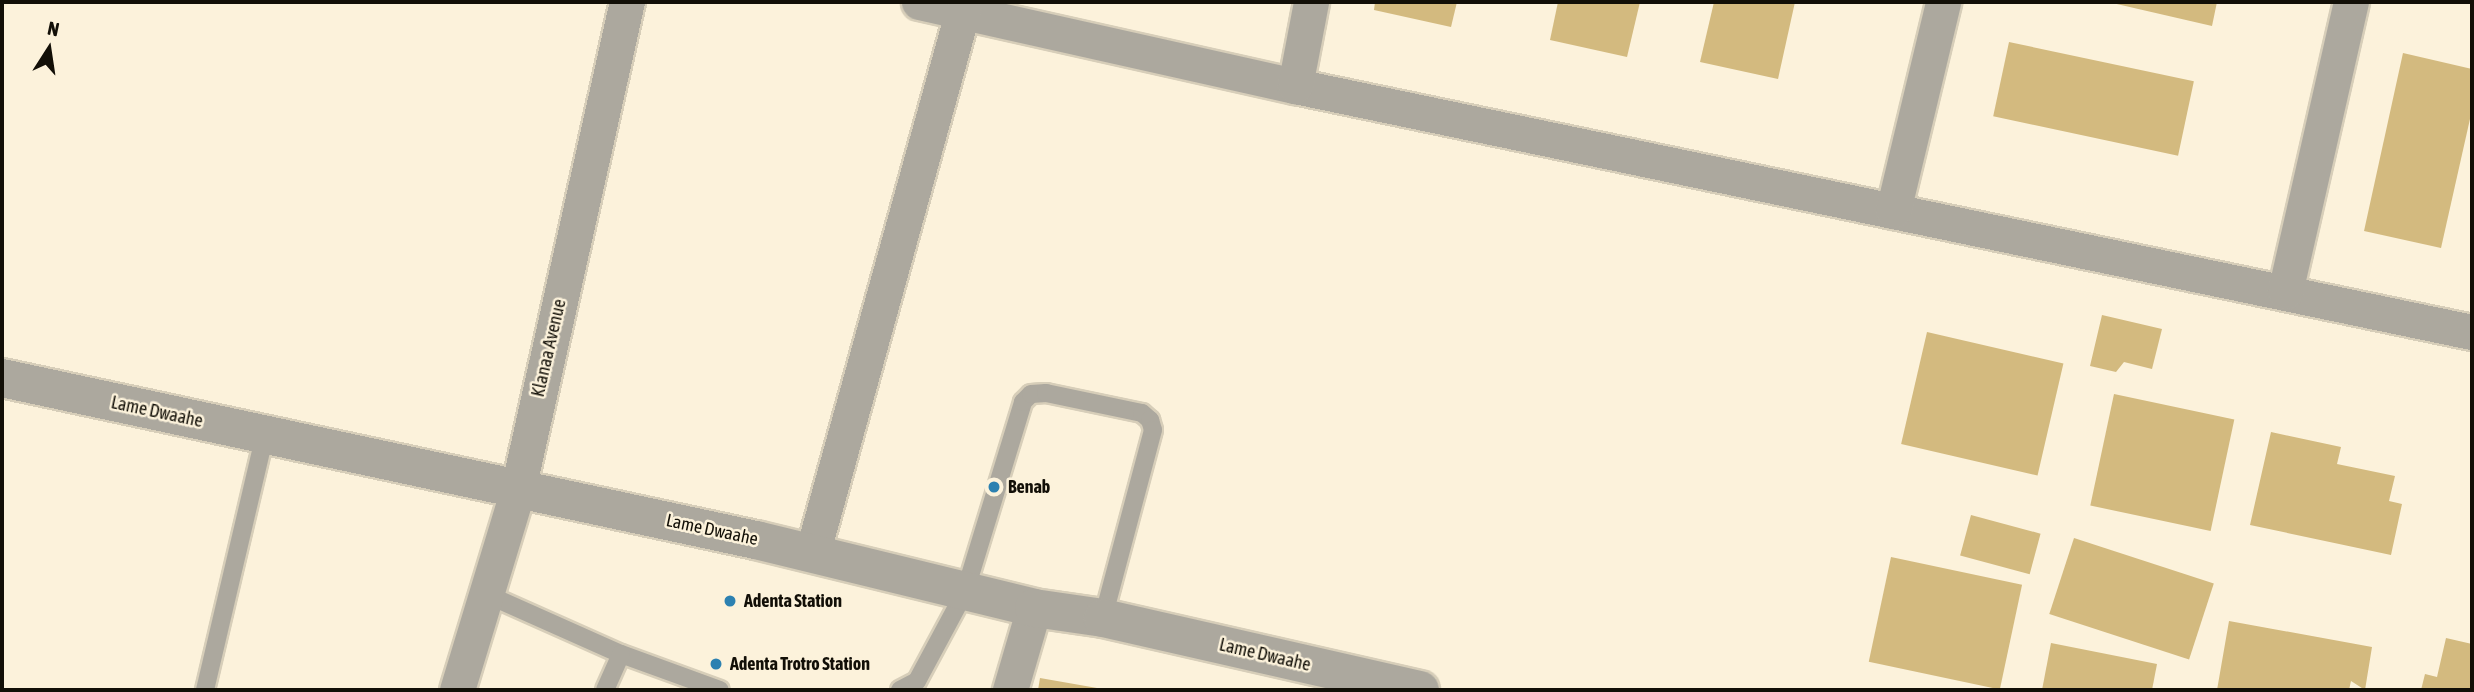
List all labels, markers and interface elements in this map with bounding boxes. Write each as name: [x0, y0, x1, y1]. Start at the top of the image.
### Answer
north arrow: [14, 14, 84, 84]
text: N: [46, 17, 61, 40]
street label: Klanaa Avenue: [527, 297, 571, 399]
street label: Lame Dwaahe: [109, 392, 205, 432]
place label: Benab: [1008, 476, 1050, 498]
marker: Benab: [986, 479, 1002, 495]
street label: Lame Dwaahe: [664, 510, 760, 550]
place label: Adenta Station: [744, 590, 842, 612]
marker: Adenta Station: [722, 593, 738, 609]
street label: Lame Dwaahe: [1217, 634, 1313, 676]
place label: Adenta Trotro Station: [730, 653, 870, 675]
marker: Adenta Trotro Station: [708, 656, 724, 672]

